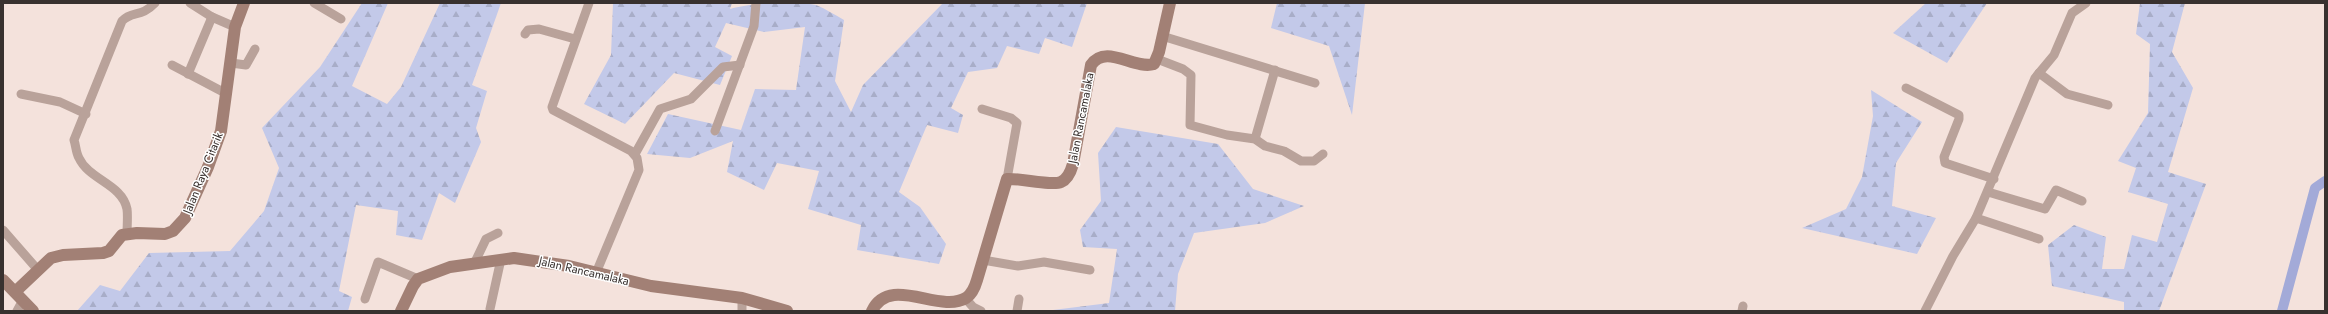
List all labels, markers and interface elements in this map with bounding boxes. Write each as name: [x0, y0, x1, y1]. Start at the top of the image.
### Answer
street label: Jalan Rancamalaka: [1063, 71, 1099, 167]
street label: Jalan Raya Citarik: [178, 129, 228, 218]
street label: Jalan Rancamalaka: [535, 251, 631, 290]

